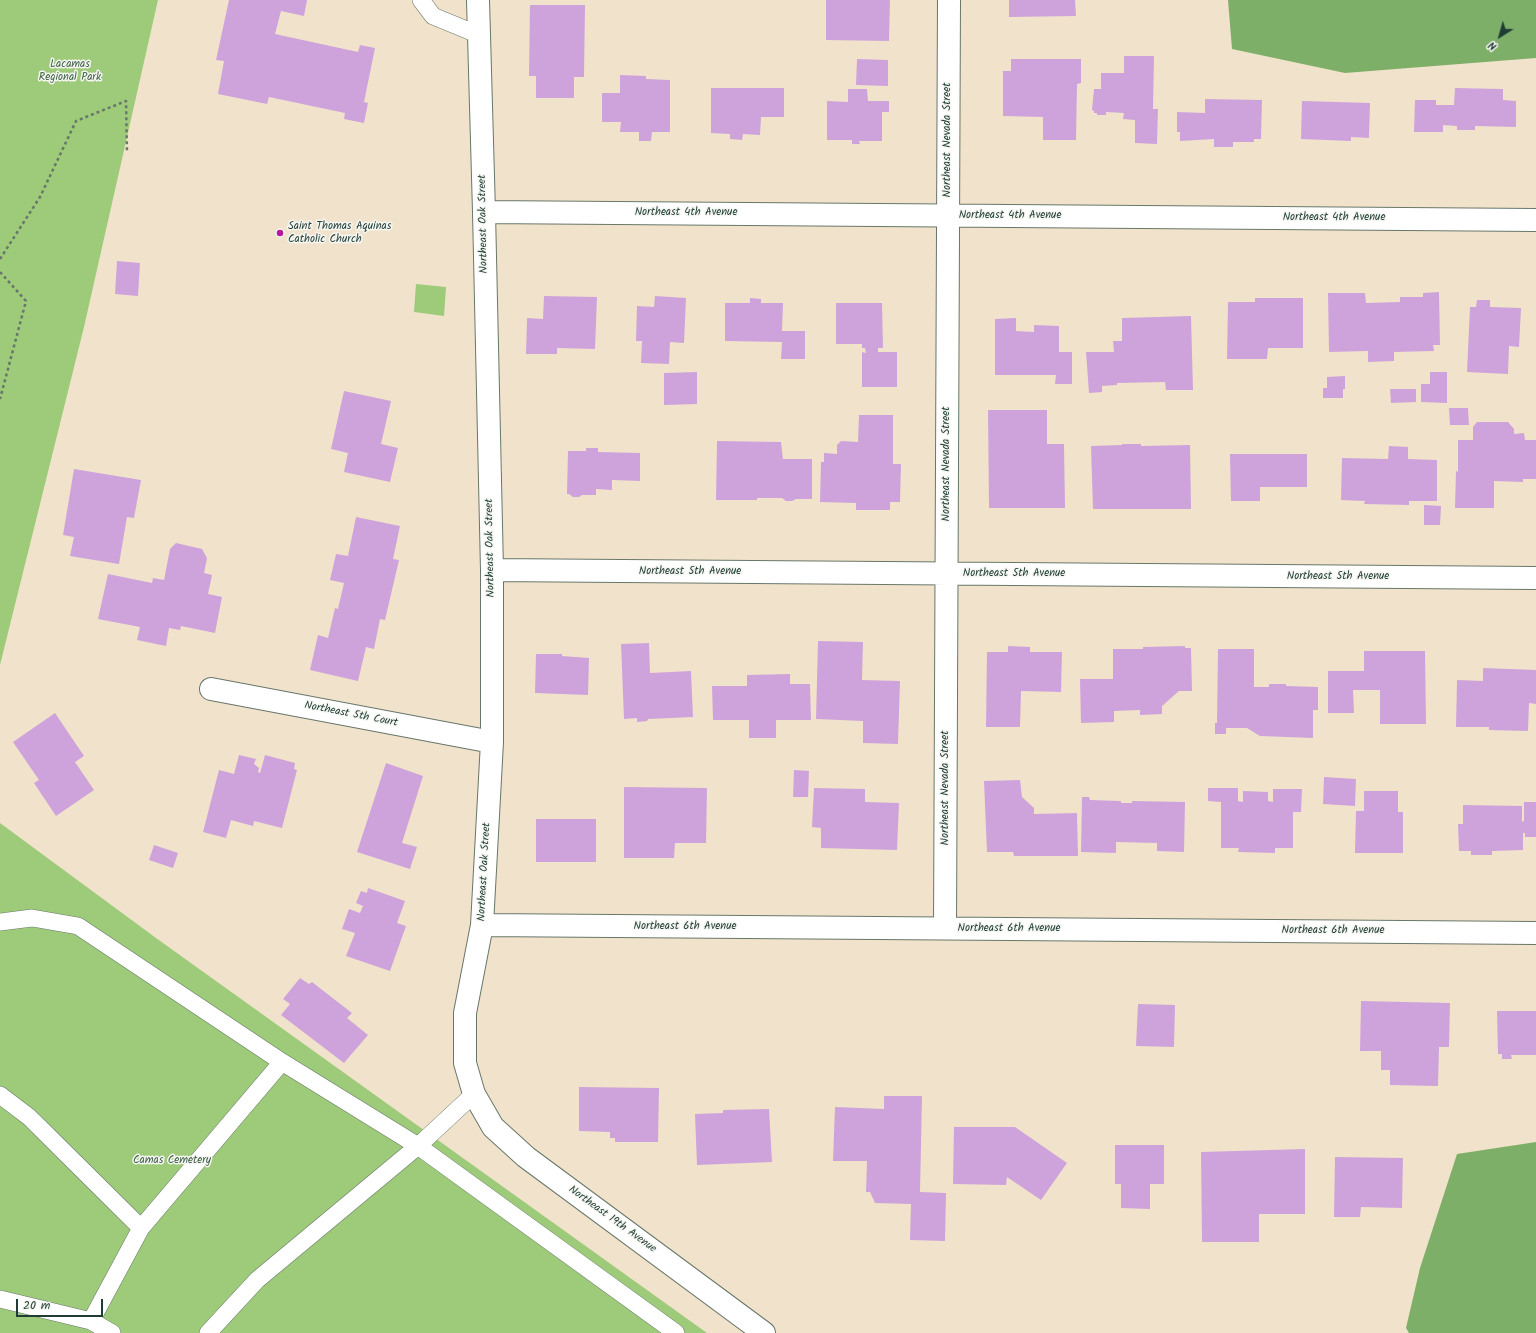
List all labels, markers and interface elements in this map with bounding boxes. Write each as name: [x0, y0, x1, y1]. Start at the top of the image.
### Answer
north arrow: [1480, 16, 1520, 56]
text: N: [1485, 36, 1501, 55]
park label: Lacamas Regional Park: [39, 58, 101, 84]
street label: Northeast Nevada Street: [941, 83, 955, 197]
street label: Northeast Oak Street: [477, 174, 491, 274]
street label: Northeast 4th Avenue: [635, 206, 737, 220]
street label: Northeast 4th Avenue: [959, 209, 1061, 223]
street label: Northeast 4th Avenue: [1283, 211, 1385, 225]
place label: Saint Thomas Aquinas Catholic Church: [288, 220, 391, 246]
marker: Saint Thomas Aquinas Catholic Church: [275, 228, 285, 238]
street label: Northeast Nevada Street: [940, 407, 954, 521]
street label: Northeast Oak Street: [484, 498, 498, 598]
street label: Northeast 5th Avenue: [639, 565, 741, 579]
street label: Northeast 5th Avenue: [963, 567, 1065, 581]
street label: Northeast 5th Avenue: [1287, 570, 1389, 584]
street label: Northeast 5th Court: [303, 699, 399, 731]
street label: Northeast Nevada Street: [939, 731, 953, 845]
street label: Northeast Oak Street: [476, 822, 494, 922]
street label: Northeast 6th Avenue: [634, 920, 736, 934]
street label: Northeast 6th Avenue: [958, 922, 1060, 936]
street label: Northeast 6th Avenue: [1282, 924, 1384, 938]
park label: Camas Cemetery: [133, 1154, 211, 1168]
street label: Northeast 19th Avenue: [565, 1184, 659, 1256]
scale bar: [18, 1291, 105, 1317]
text: 20 m: [23, 1296, 50, 1315]

